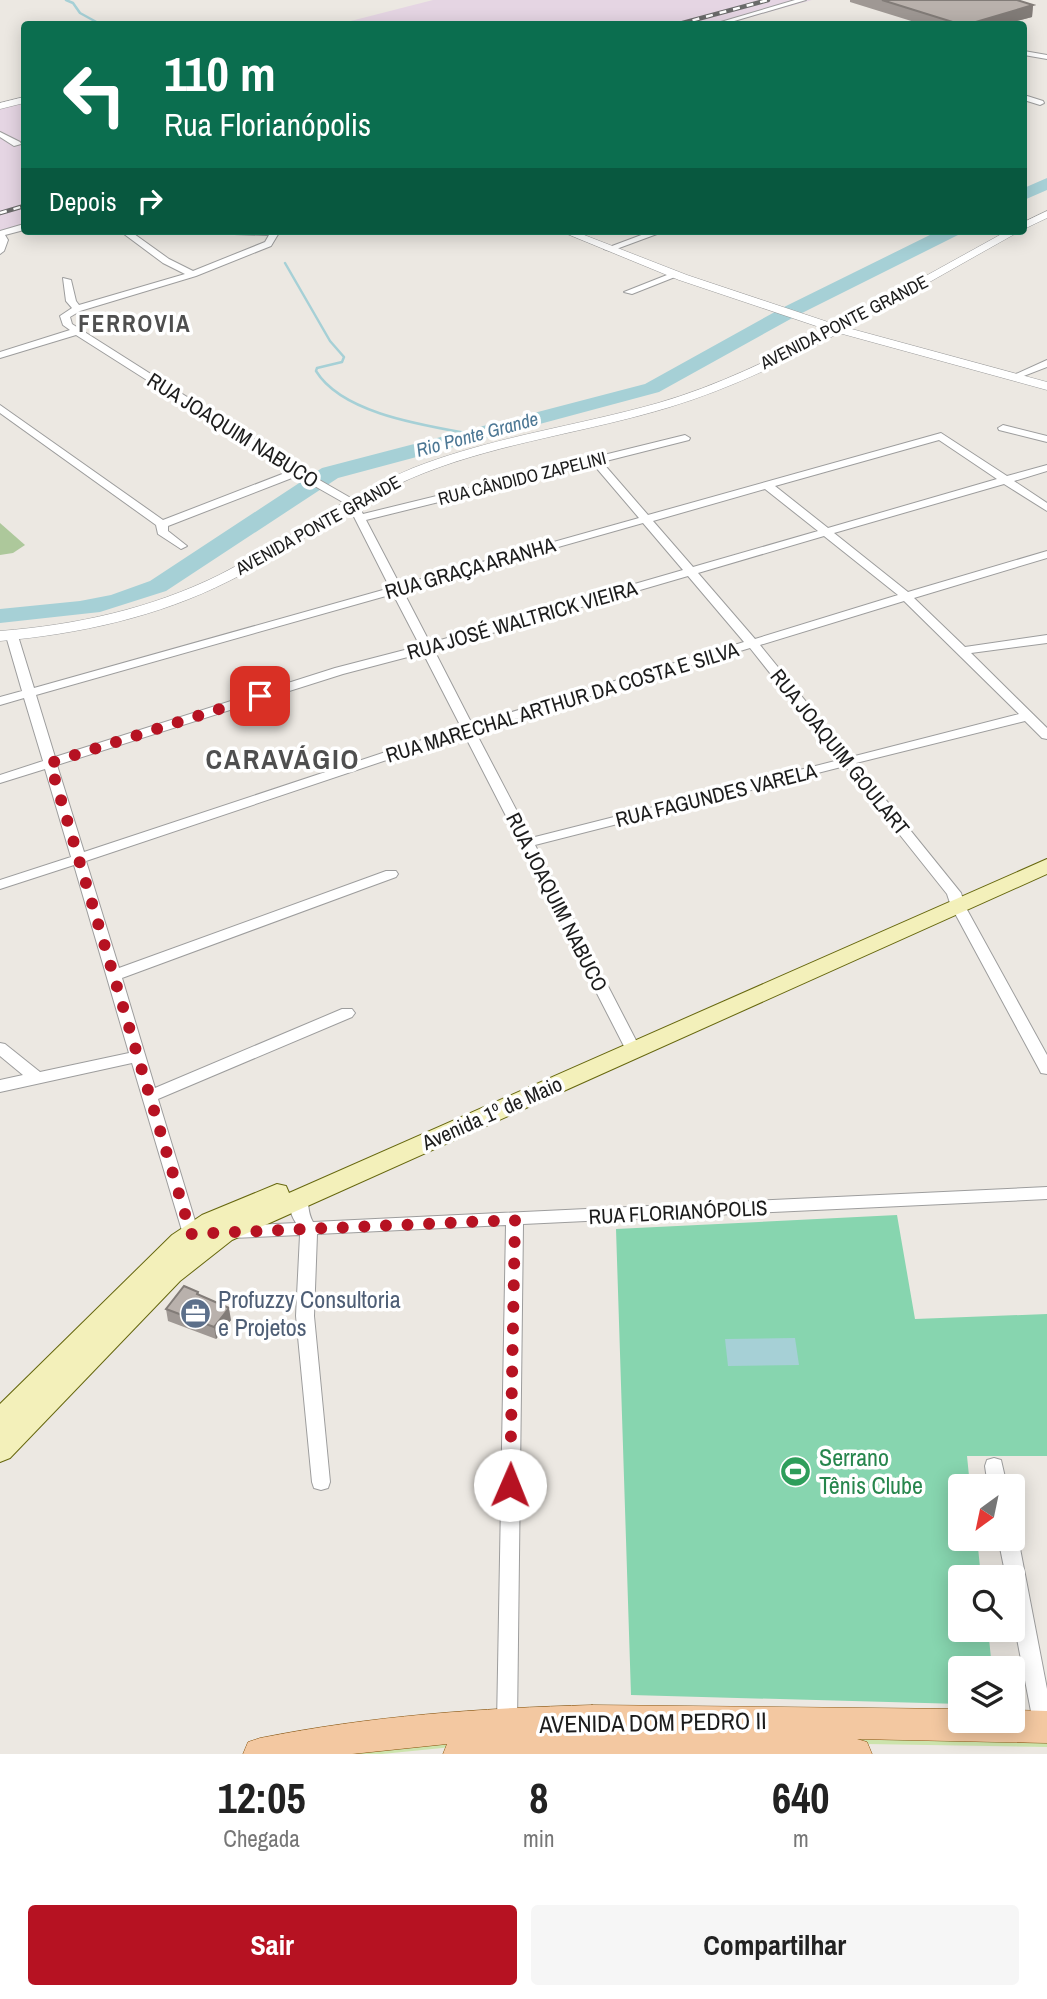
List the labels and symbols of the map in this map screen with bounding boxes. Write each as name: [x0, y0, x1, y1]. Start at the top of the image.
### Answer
street label: AVENIDA PONTE GRANDE: [755, 269, 932, 376]
district label: FERROVIA: [78, 308, 192, 339]
street label: RUA JOAQUIM NABUCO: [142, 365, 324, 495]
water label: Rio Ponte Grande: [413, 405, 541, 463]
street label: RUA CÂNDIDO ZAPELINI: [435, 445, 609, 511]
street label: AVENIDA PONTE GRANDE: [230, 469, 405, 581]
street label: RUA GRAÇA ARANHA: [381, 530, 559, 606]
street label: RUA JOSÉ WALTRICK VIEIRA: [403, 573, 641, 667]
street label: RUA MARECHAL ARTHUR DA COSTA E SILVA: [382, 634, 742, 770]
street label: RUA JOAQUIM GOULART: [764, 663, 917, 842]
pin: [230, 666, 290, 726]
district label: CARAVÁGIO: [206, 740, 360, 778]
street label: RUA FAGUNDES VARELA: [612, 756, 820, 834]
street label: RUA JOAQUIM NABUCO: [499, 808, 615, 996]
street label: Avenida 1º de Maio: [416, 1069, 567, 1157]
street label: RUA FLORIANÓPOLIS: [588, 1193, 768, 1231]
place label: Profuzzy Consultoria e Projetos: [218, 1283, 401, 1343]
office icon: Profuzzy Consultoria e Projetos: [178, 1296, 212, 1330]
place label: Serrano Tênis Clube: [819, 1441, 923, 1501]
position arrow: [473, 1448, 547, 1522]
sports icon: Serrano Tênis Clube: [779, 1454, 813, 1488]
north arrow: [948, 1474, 1026, 1550]
street label: AVENIDA DOM PEDRO II: [538, 1704, 767, 1740]

